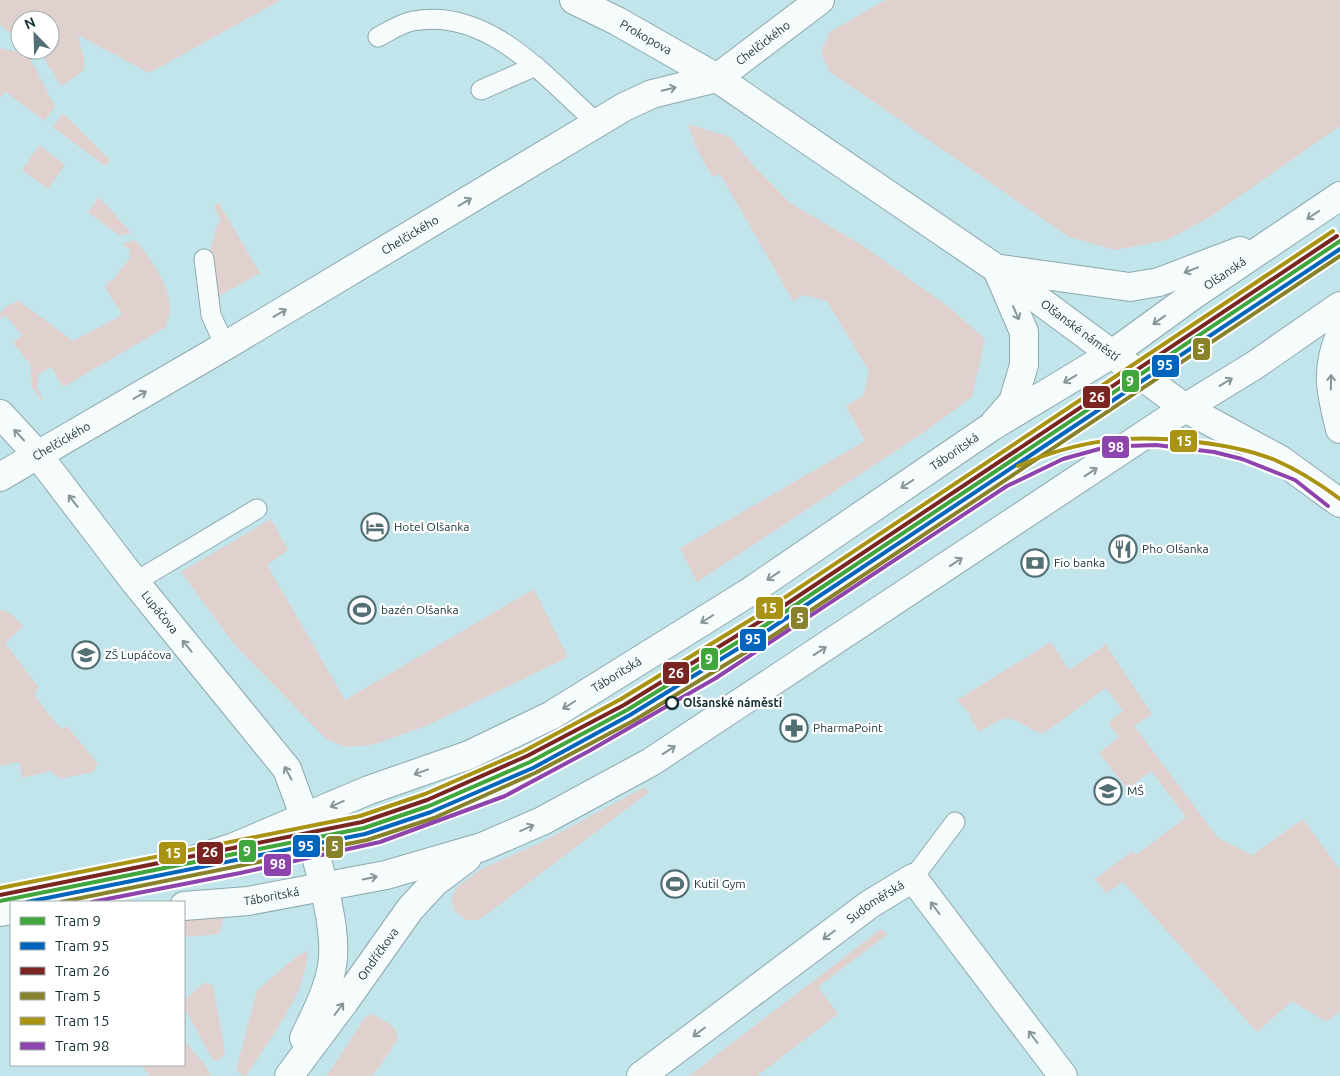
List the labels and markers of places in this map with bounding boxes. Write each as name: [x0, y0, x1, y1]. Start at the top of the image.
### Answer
hotel icon: Hotel Olšanka: [360, 512, 390, 542]
place label: Hotel Olšanka: [394, 520, 470, 533]
restaurant icon: Pho Olšanka: [1108, 534, 1138, 564]
place label: Pho Olšanka: [1142, 542, 1209, 555]
bank icon: Fio banka: [1020, 548, 1050, 578]
place label: Fio banka: [1054, 556, 1105, 569]
sports icon: bazén Olšanka: [347, 595, 377, 625]
place label: bazén Olšanka: [381, 603, 459, 616]
school or university icon: ZŠ Lupáčova: [71, 640, 101, 670]
place label: ZŠ Lupáčova: [105, 648, 172, 661]
marker: Olšanské náměstí: [665, 696, 679, 710]
place label: Olšanské náměstí: [683, 696, 783, 709]
pharmacy icon: PharmaPoint: [779, 713, 809, 743]
place label: PharmaPoint: [813, 721, 883, 734]
school or university icon: MŠ: [1093, 776, 1123, 806]
place label: MŠ: [1127, 784, 1144, 797]
sports icon: Kutil Gym: [660, 869, 690, 899]
place label: Kutil Gym: [694, 877, 746, 890]

